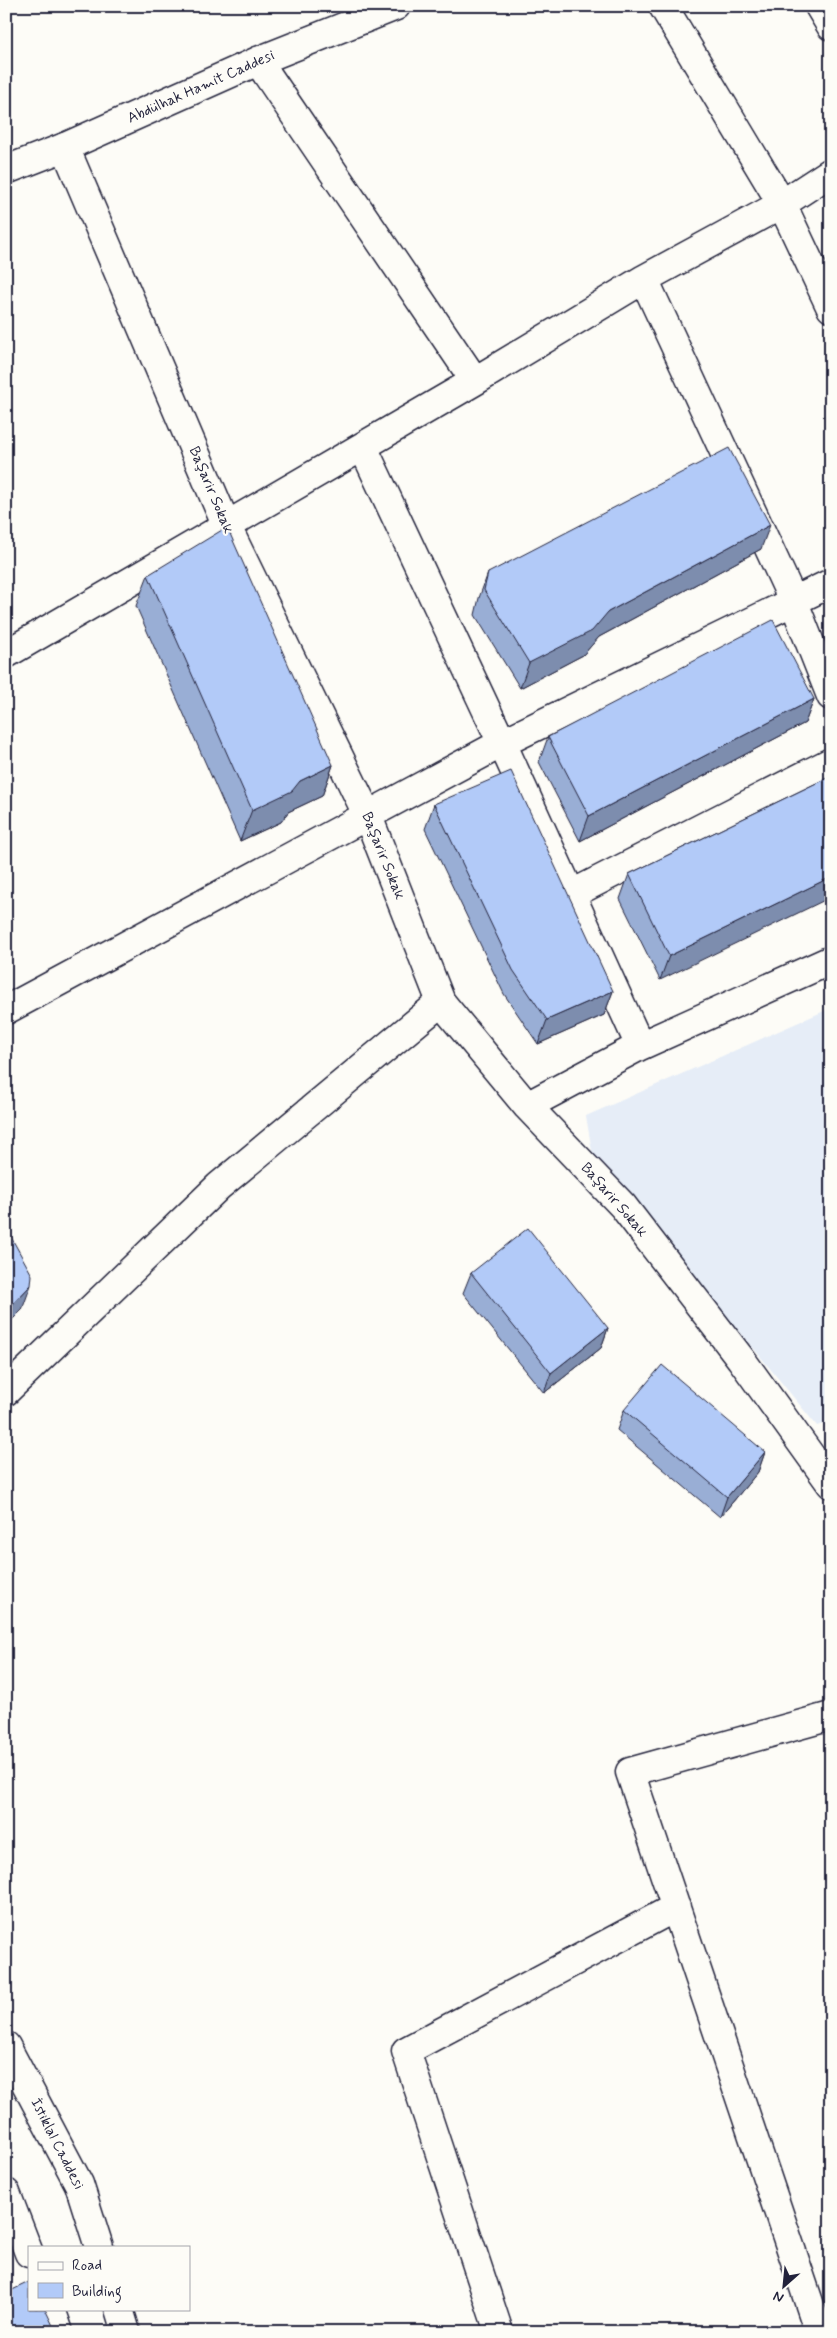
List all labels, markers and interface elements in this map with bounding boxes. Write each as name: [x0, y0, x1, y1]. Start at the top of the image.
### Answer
street label: Abdülhak Hamit Caddesi: [124, 46, 278, 128]
street label: Başarir Sokak: [184, 443, 239, 537]
street label: Başarir Sokak: [356, 809, 410, 903]
street label: Başarir Sokak: [576, 1158, 652, 1242]
street label: İstiklal Caddesi: [25, 2095, 89, 2193]
legend: [28, 2246, 190, 2310]
text: Road: [72, 2256, 102, 2276]
north arrow: [760, 2260, 810, 2310]
text: Building: [72, 2282, 122, 2303]
text: N: [770, 2287, 787, 2307]

